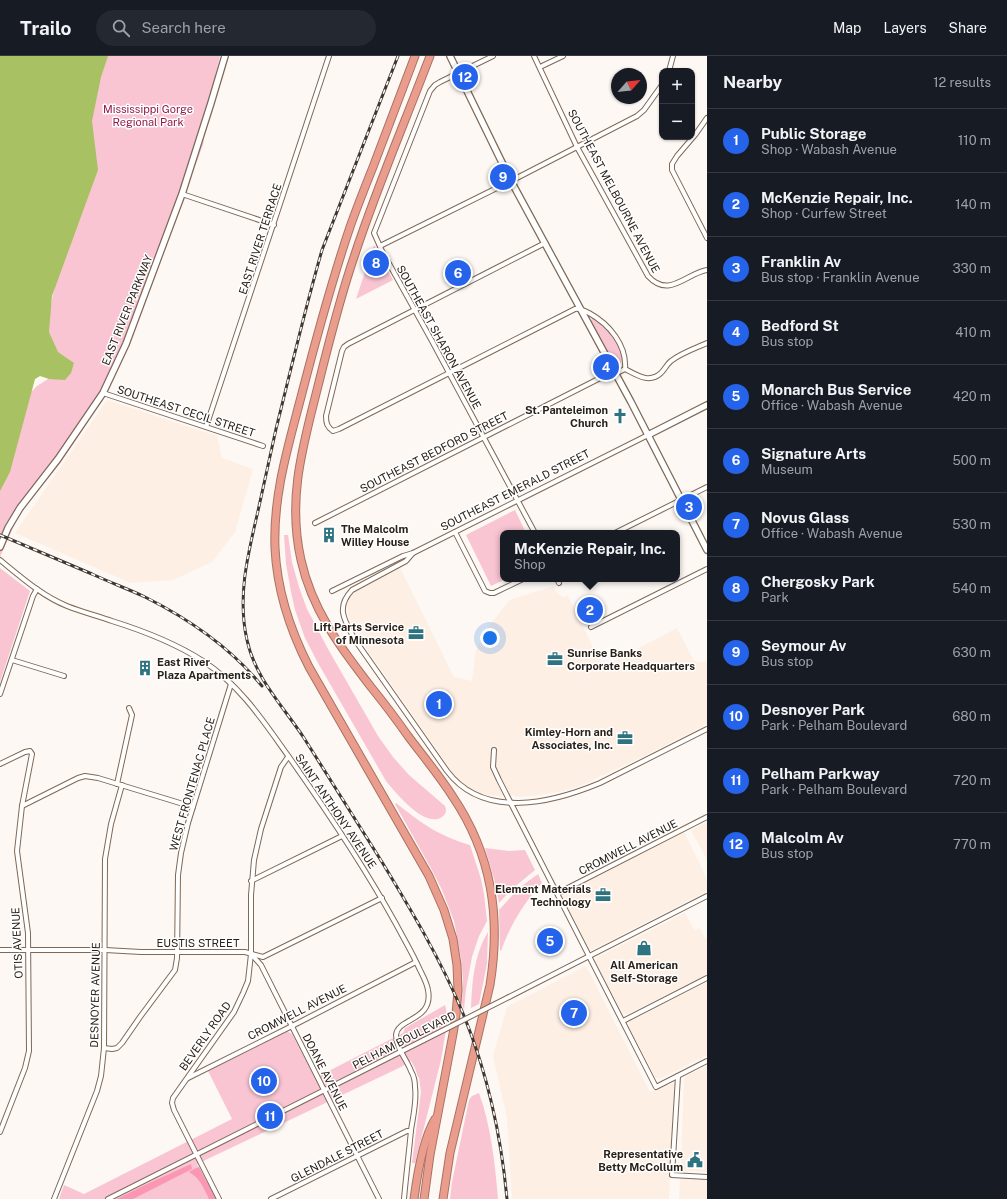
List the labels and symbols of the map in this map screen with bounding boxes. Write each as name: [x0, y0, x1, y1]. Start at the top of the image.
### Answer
pin: 12: [452, 62, 478, 92]
north arrow: [611, 68, 647, 104]
park label: Mississippi Gorge Regional Park: [103, 103, 193, 128]
street label: SOUTHEAST MELBOURNE AVENUE: [566, 107, 662, 275]
pin: 9: [490, 162, 516, 192]
street label: EAST RIVER TERRACE: [236, 182, 284, 296]
pin: 8: [363, 248, 389, 278]
street label: EAST RIVER PARKWAY: [99, 253, 155, 367]
pin: 6: [445, 258, 471, 288]
street label: SOUTHEAST SHARON AVENUE: [394, 263, 484, 411]
pin: 4: [593, 352, 619, 382]
street label: SOUTHEAST CECIL STREET: [116, 383, 257, 439]
place label: St. Panteleimon Church: [525, 404, 608, 429]
church icon: St. Panteleimon Church: [611, 407, 629, 425]
street label: SOUTHEAST BEDFORD STREET: [358, 409, 510, 495]
street label: SOUTHEAST EMERALD STREET: [438, 447, 592, 533]
pin: 3: [676, 492, 702, 522]
place label: The Malcolm Willey House: [341, 523, 409, 548]
building icon: The Malcolm Willey House: [320, 526, 338, 544]
pin: 2: [577, 595, 603, 625]
place label: Lift Parts Service of Minnesota: [313, 621, 404, 646]
office icon: Lift Parts Service of Minnesota: [407, 624, 425, 642]
your location: [480, 628, 500, 648]
place label: Sunrise Banks Corporate Headquarters: [567, 647, 695, 672]
office icon: Sunrise Banks Corporate Headquarters: [546, 650, 564, 668]
place label: East River Plaza Apartments: [157, 656, 251, 681]
building icon: East River Plaza Apartments: [136, 659, 154, 677]
pin: 1: [426, 689, 452, 719]
street label: WEST FRONTENAC PLACE: [167, 716, 217, 852]
place label: Kimley-Horn and Associates, Inc.: [525, 726, 613, 751]
office icon: Kimley-Horn and Associates, Inc.: [616, 729, 634, 747]
street label: SAINT ANTHONY AVENUE: [293, 751, 379, 871]
street label: CROMWELL AVENUE: [577, 817, 679, 877]
place label: Element Materials Technology: [495, 883, 592, 908]
office icon: Element Materials Technology: [594, 886, 612, 904]
street label: OTIS AVENUE: [9, 907, 25, 979]
pin: 5: [537, 926, 563, 956]
street label: EUSTIS STREET: [156, 937, 240, 949]
shop icon: All American Self-Storage: [635, 939, 653, 957]
street label: DESNOYER AVENUE: [88, 942, 102, 1048]
place label: All American Self-Storage: [610, 959, 678, 984]
street label: CROMWELL AVENUE: [246, 982, 348, 1042]
pin: 7: [561, 998, 587, 1028]
street label: BEVERLY ROAD: [177, 999, 233, 1073]
street label: PELHAM BOULEVARD: [350, 1009, 458, 1071]
street label: DOANE AVENUE: [300, 1032, 350, 1113]
pin: 10: [251, 1066, 277, 1096]
pin: 11: [257, 1101, 283, 1131]
street label: GLENDALE STREET: [289, 1127, 386, 1185]
place label: Representative Betty McCollum: [598, 1148, 683, 1173]
public building icon: Representative Betty McCollum: [686, 1151, 704, 1169]

